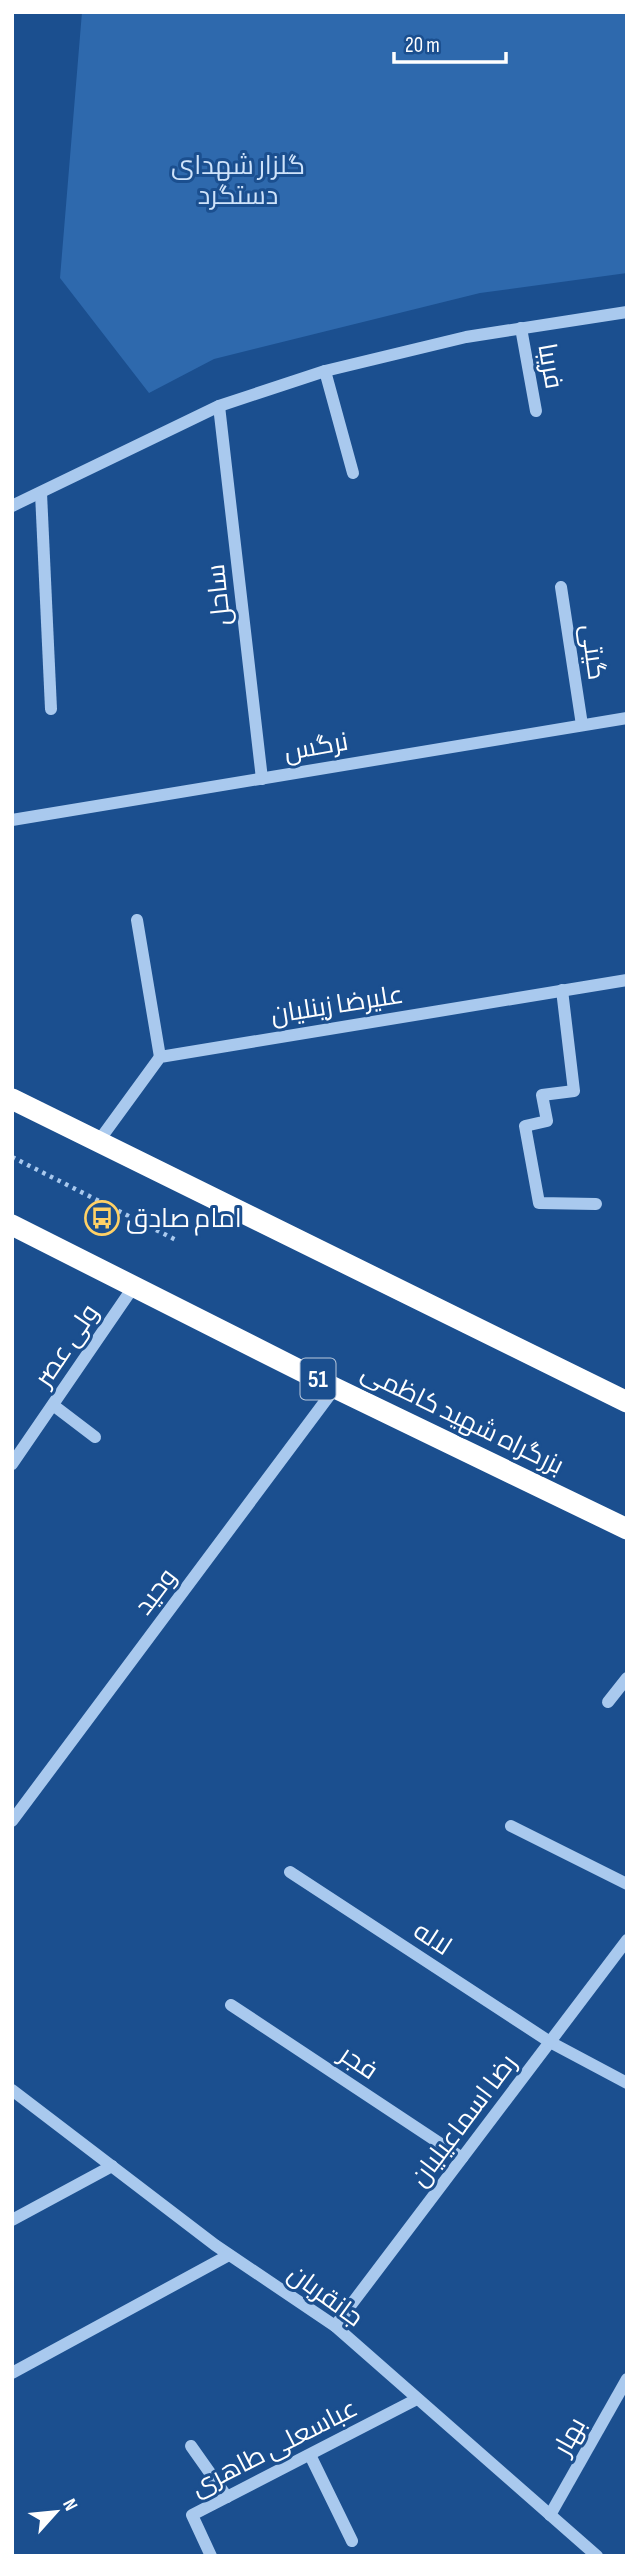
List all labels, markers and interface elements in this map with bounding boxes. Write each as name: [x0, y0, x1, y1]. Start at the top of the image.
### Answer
scale bar: [394, 21, 506, 65]
text: 20 m: [405, 33, 440, 58]
park label: گلزار شهدای دستگرد: [171, 151, 305, 212]
street label: فریبا: [530, 341, 569, 392]
street label: ساحل: [201, 563, 238, 627]
street label: گیتی: [573, 622, 612, 682]
street label: نرگس: [282, 727, 351, 768]
street label: علیرضا زینلیان: [269, 980, 406, 1031]
bus stop icon: امام صادق: [83, 1199, 121, 1237]
place label: امام صادق: [126, 1204, 242, 1236]
street label: ولی عصر: [27, 1299, 106, 1395]
street label: بزرگراه شهید کاظمی: [356, 1357, 569, 1482]
road number: 51: [300, 1358, 336, 1400]
street label: وحید: [129, 1563, 184, 1621]
street label: لاله: [407, 1916, 457, 1963]
street label: فجر: [332, 2038, 383, 2087]
street label: رضا اسماعیلیان: [404, 2049, 524, 2193]
street label: جانقربان: [281, 2259, 369, 2334]
street label: عباسعلی طاهری: [186, 2393, 363, 2504]
street label: بهار: [546, 2412, 593, 2463]
north arrow: [21, 2477, 91, 2547]
text: N: [57, 2495, 82, 2515]

